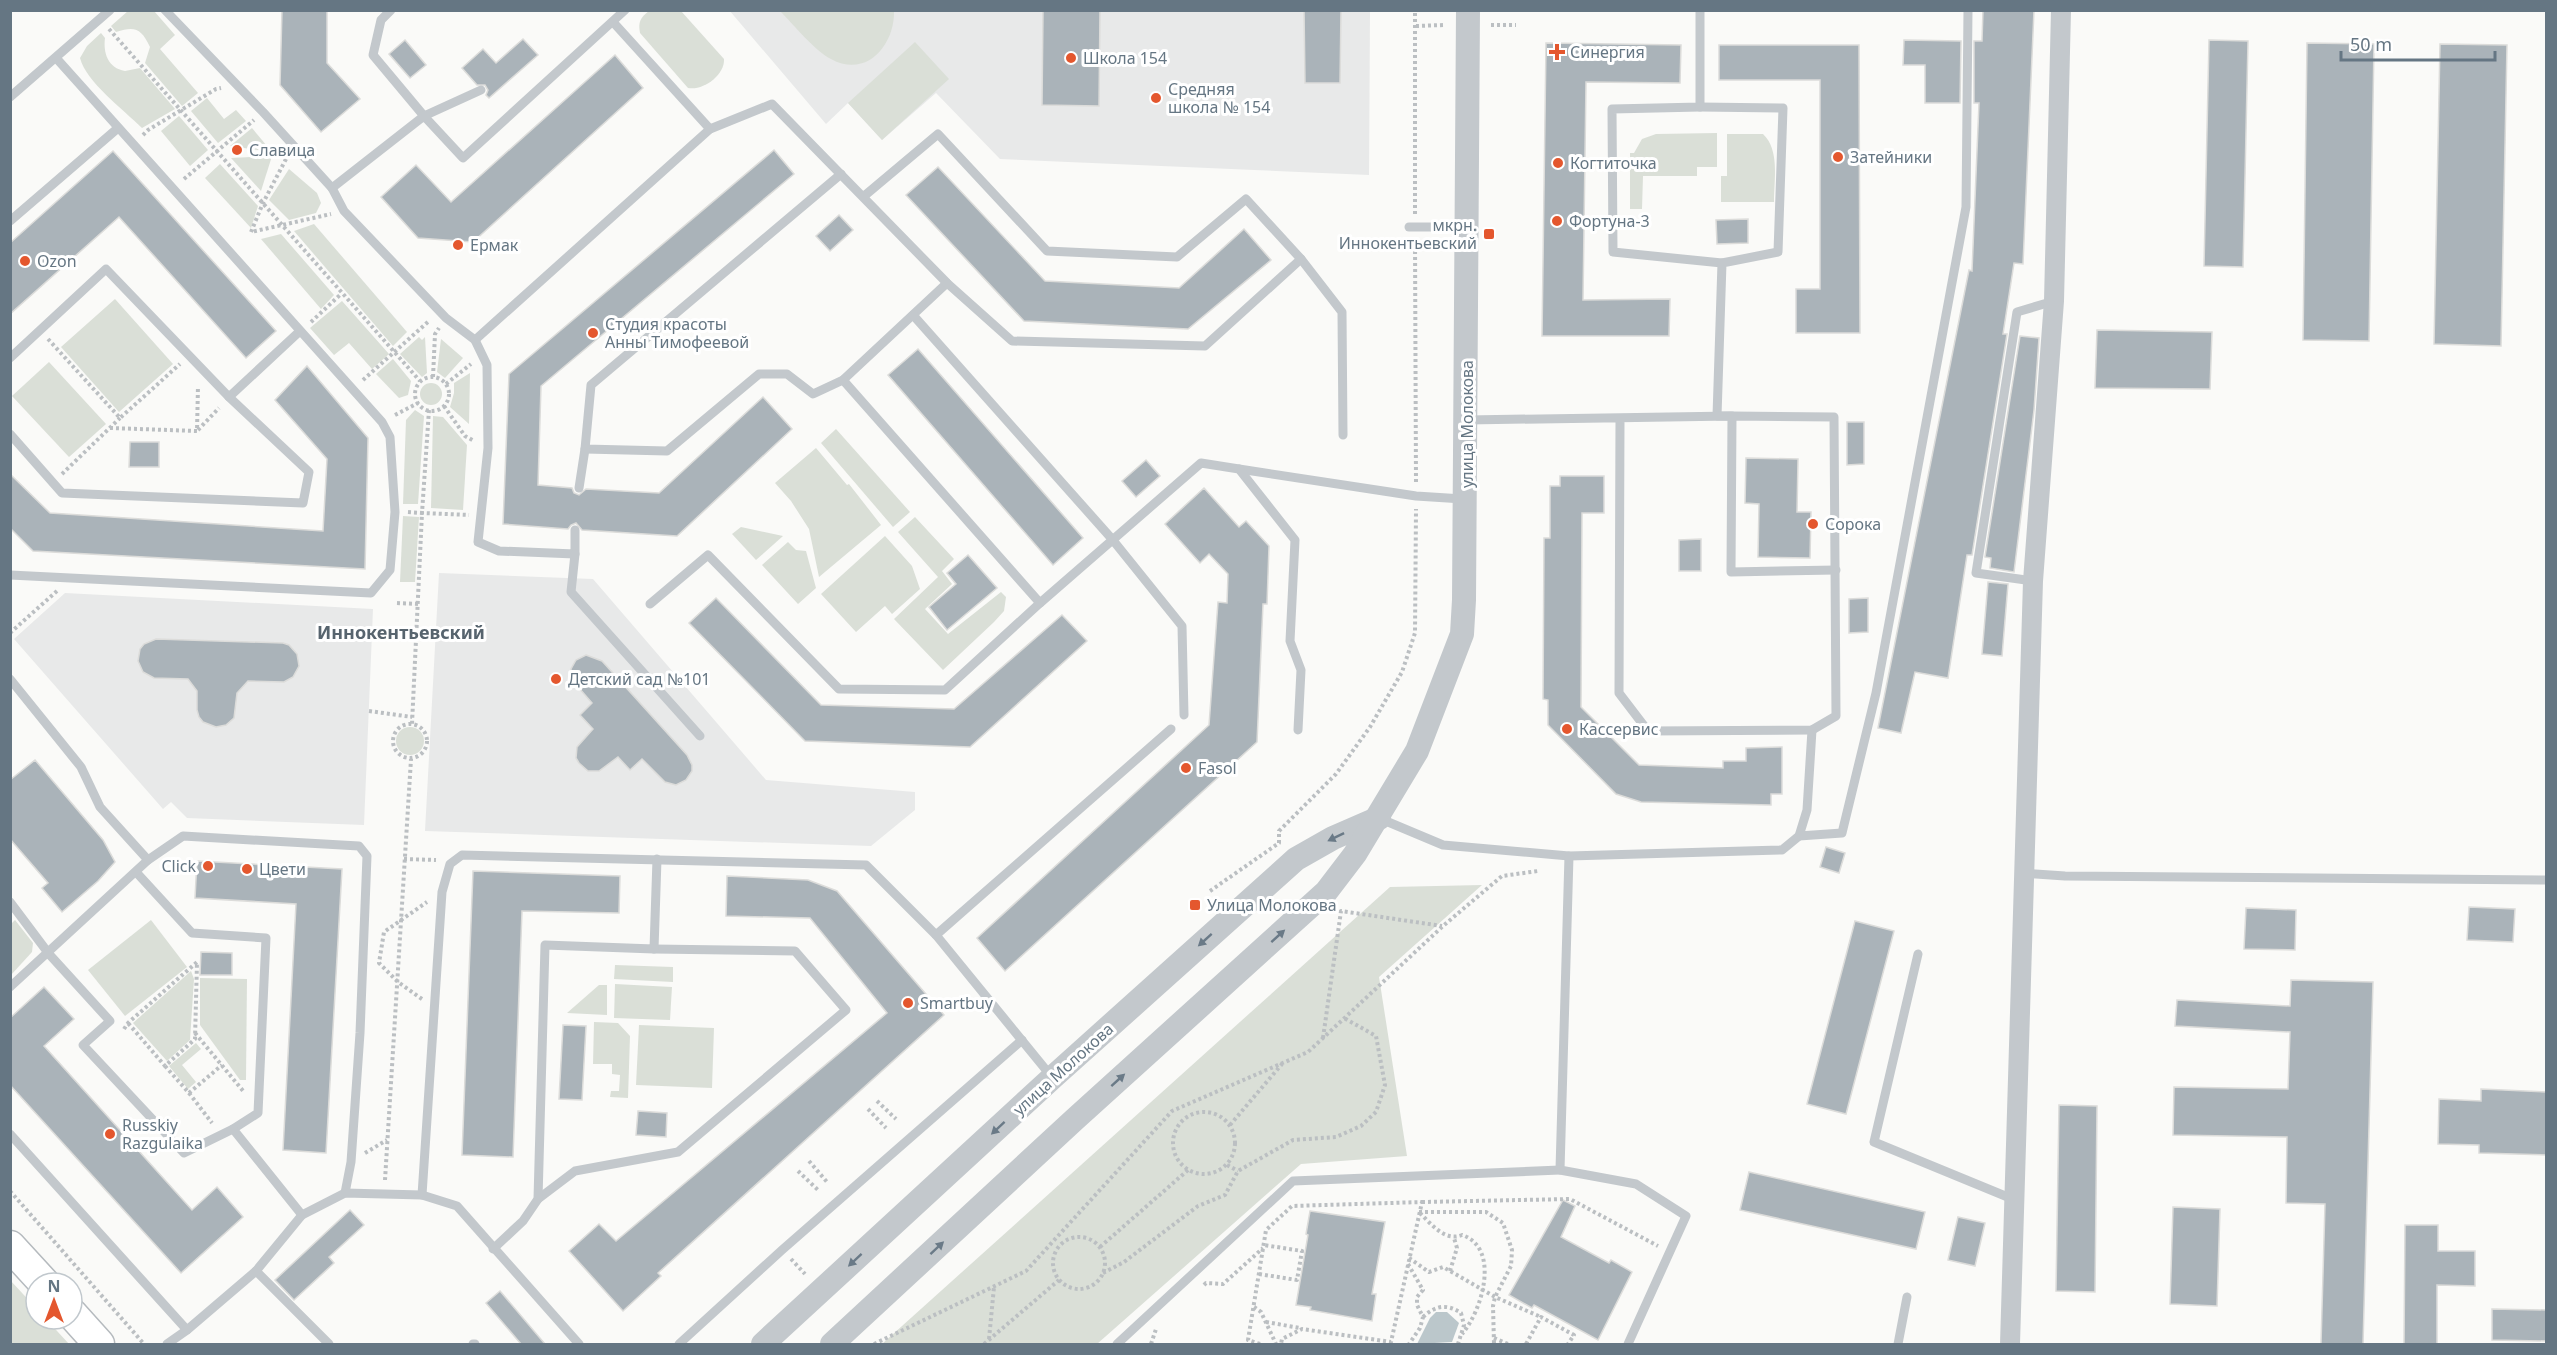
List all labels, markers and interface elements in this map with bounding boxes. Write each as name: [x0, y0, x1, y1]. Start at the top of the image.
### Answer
scale bar: [2341, 24, 2496, 62]
text: 50 m: [2350, 32, 2392, 56]
place label: Синергия: [1570, 41, 1645, 63]
marker: Синергия: [1548, 43, 1566, 61]
place label: Школа 154: [1083, 47, 1167, 69]
marker: Школа 154: [1064, 51, 1078, 65]
place label: Средняя школа № 154: [1168, 78, 1270, 118]
marker: Средняя школа № 154: [1149, 91, 1163, 105]
place label: Славица: [249, 139, 315, 161]
marker: Славица: [230, 143, 244, 157]
place label: Затейники: [1850, 146, 1932, 168]
marker: Затейники: [1831, 150, 1845, 164]
place label: Когтиточка: [1570, 152, 1657, 174]
marker: Когтиточка: [1551, 156, 1565, 170]
place label: Фортуна-3: [1569, 210, 1650, 232]
place label: мкрн. Иннокентьевский: [1339, 214, 1477, 254]
marker: Фортуна-3: [1550, 214, 1564, 228]
marker: мкрн. Иннокентьевский: [1482, 227, 1496, 241]
place label: Ермак: [470, 234, 519, 256]
marker: Ермак: [451, 238, 465, 252]
place label: Ozon: [37, 250, 77, 272]
marker: Ozon: [18, 254, 32, 268]
place label: Студия красоты Анны Тимофеевой: [605, 313, 749, 353]
marker: Студия красоты Анны Тимофеевой: [586, 326, 600, 340]
street label: улица Молокова: [1456, 360, 1478, 488]
place label: Сорока: [1825, 513, 1881, 535]
marker: Сорока: [1806, 517, 1820, 531]
district label: Иннокентьевский: [317, 620, 485, 644]
place label: Детский сад №101: [568, 668, 710, 690]
marker: Детский сад №101: [549, 672, 563, 686]
place label: Кассервис: [1579, 718, 1659, 740]
marker: Кассервис: [1560, 722, 1574, 736]
place label: Fasol: [1198, 757, 1237, 779]
marker: Fasol: [1179, 761, 1193, 775]
one-way arrow: [1328, 832, 1345, 841]
place label: Click: [161, 855, 196, 877]
place label: Цвети: [259, 858, 306, 880]
marker: Click: [201, 859, 215, 873]
marker: Цвети: [240, 862, 254, 876]
place label: Улица Молокова: [1207, 894, 1337, 916]
marker: Улица Молокова: [1188, 898, 1202, 912]
one-way arrow: [1271, 929, 1285, 943]
one-way arrow: [1198, 933, 1213, 946]
place label: Smartbuy: [920, 992, 994, 1014]
marker: Smartbuy: [901, 996, 915, 1010]
street label: улица Молокова: [1008, 1018, 1118, 1120]
one-way arrow: [1110, 1074, 1125, 1087]
place label: Russkiy Razgulaika: [122, 1114, 203, 1154]
one-way arrow: [991, 1121, 1006, 1135]
marker: Russkiy Razgulaika: [103, 1127, 117, 1141]
one-way arrow: [929, 1242, 944, 1255]
one-way arrow: [848, 1253, 863, 1266]
north arrow: [24, 1271, 84, 1331]
text: N: [47, 1275, 61, 1297]

